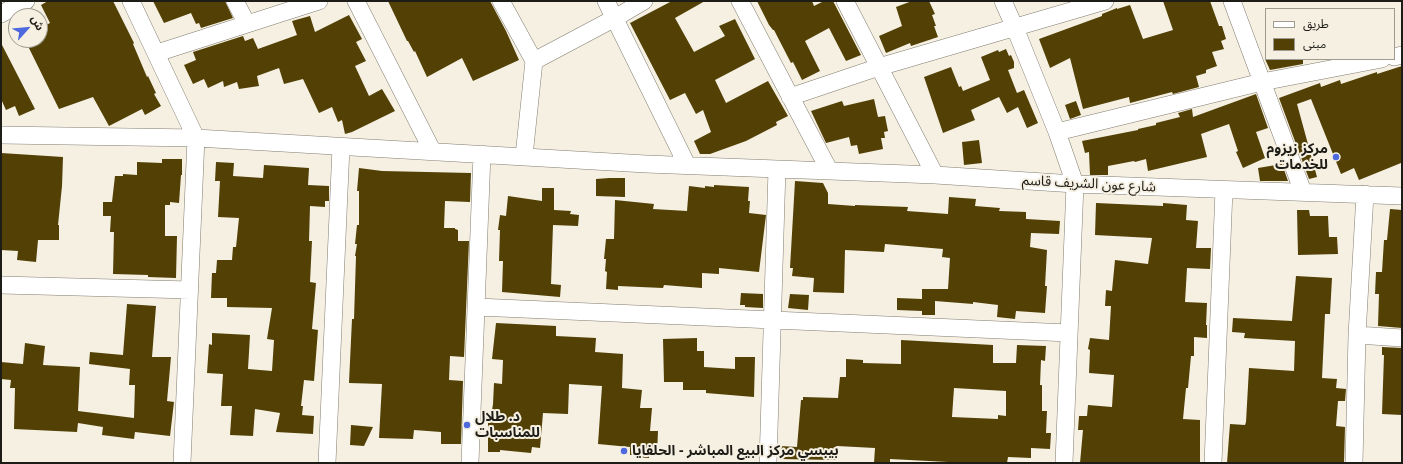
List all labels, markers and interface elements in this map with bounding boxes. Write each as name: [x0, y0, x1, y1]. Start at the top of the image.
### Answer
north arrow: [8, 8, 48, 48]
legend: [1265, 8, 1395, 60]
text: ش: [28, 13, 48, 33]
text: طريق: [1303, 15, 1329, 32]
text: مبنى: [1303, 35, 1326, 52]
place label: مركز زيزوم للخدمات: [1267, 141, 1328, 174]
marker: مركز زيزوم للخدمات: [1331, 152, 1341, 162]
street label: شارع عون الشريف قاسم: [1022, 172, 1156, 196]
place label: د. طلال للمناسبات: [475, 409, 540, 442]
marker: د. طلال للمناسبات: [462, 420, 472, 430]
place label: بيبسي مركز البيع المباشر - الحلفايا: [632, 443, 839, 459]
marker: بيبسي مركز البيع المباشر - الحلفايا: [619, 446, 629, 456]

